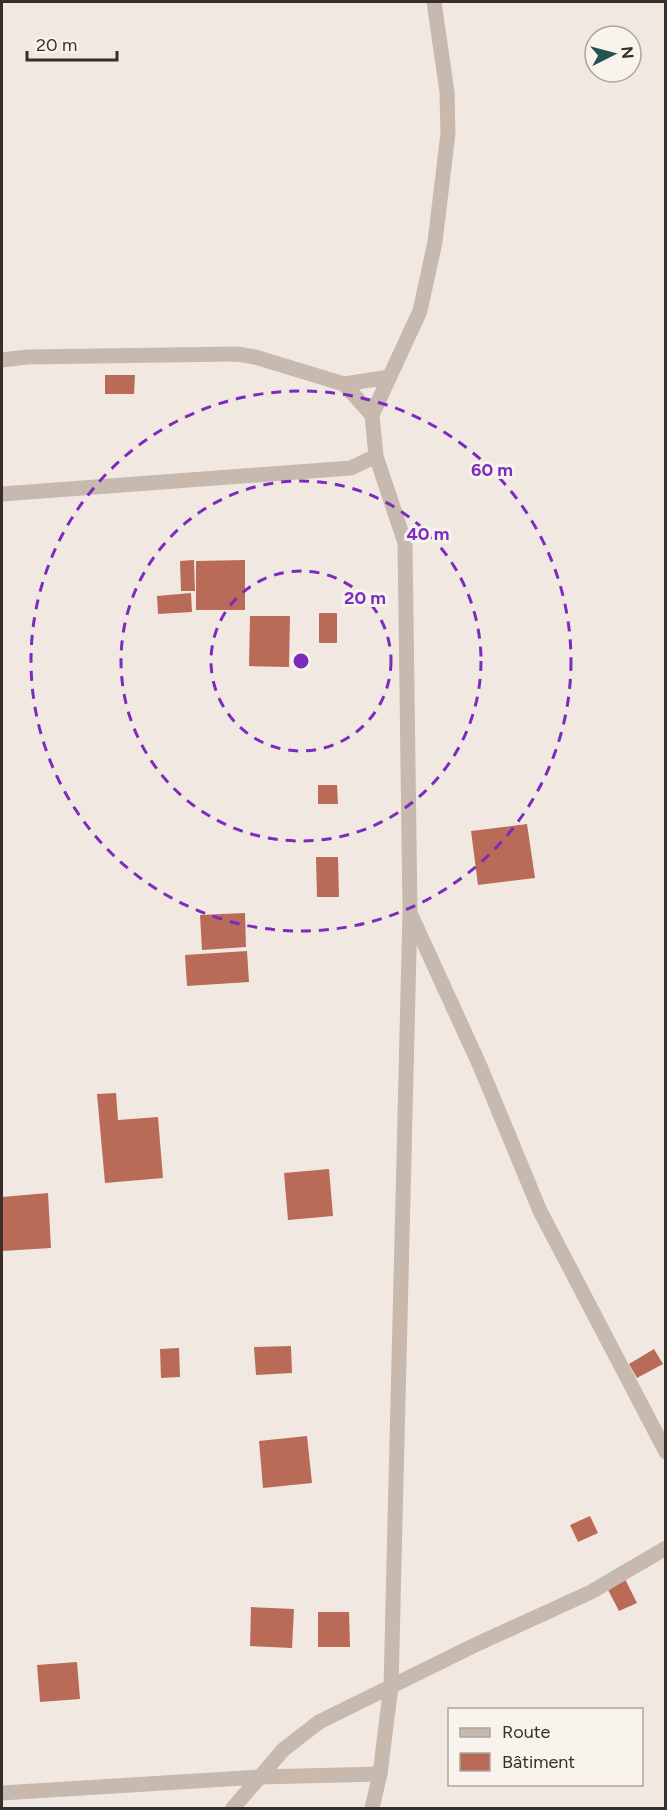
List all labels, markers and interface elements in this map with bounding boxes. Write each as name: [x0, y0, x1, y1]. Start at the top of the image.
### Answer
scale bar: [27, 24, 117, 62]
north arrow: [583, 24, 643, 84]
text: 20 m: [36, 34, 77, 56]
text: N: [617, 45, 638, 60]
text: 60 m: [471, 459, 513, 481]
text: 40 m: [406, 523, 450, 545]
text: 20 m: [344, 587, 386, 609]
centre of rings: [291, 651, 311, 671]
legend: [448, 1708, 643, 1786]
text: Route: [502, 1721, 551, 1743]
text: Bâtiment: [502, 1751, 575, 1773]

